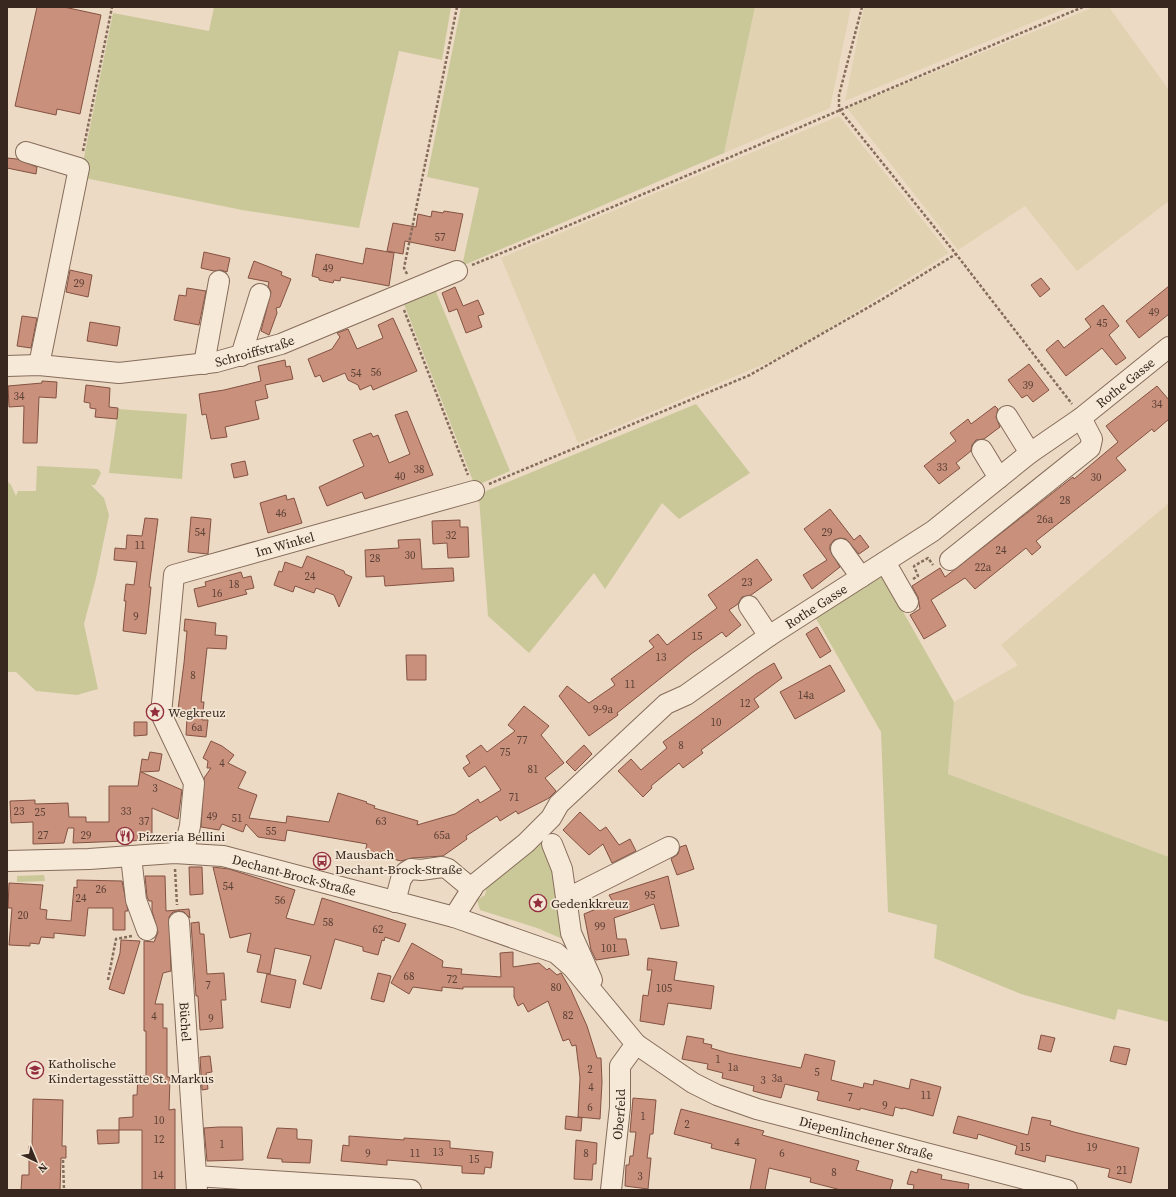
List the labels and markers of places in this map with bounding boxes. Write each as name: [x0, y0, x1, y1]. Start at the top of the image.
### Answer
place icon: Wegkreuz: [145, 702, 165, 722]
place label: Wegkreuz: [168, 704, 226, 721]
restaurant icon: Pizzeria Bellini: [115, 826, 135, 846]
place label: Pizzeria Bellini: [138, 828, 225, 845]
place label: Mausbach Dechant-Brock-Straße: [335, 846, 463, 878]
bus stop icon: Mausbach Dechant-Brock-Straße: [312, 851, 332, 871]
place icon: Gedenkkreuz: [528, 893, 548, 913]
place label: Gedenkkreuz: [551, 895, 628, 912]
place label: Katholische Kindertagesstätte St. Markus: [48, 1055, 214, 1087]
school or university icon: Katholische Kindertagesstätte St. Markus: [25, 1060, 45, 1080]

